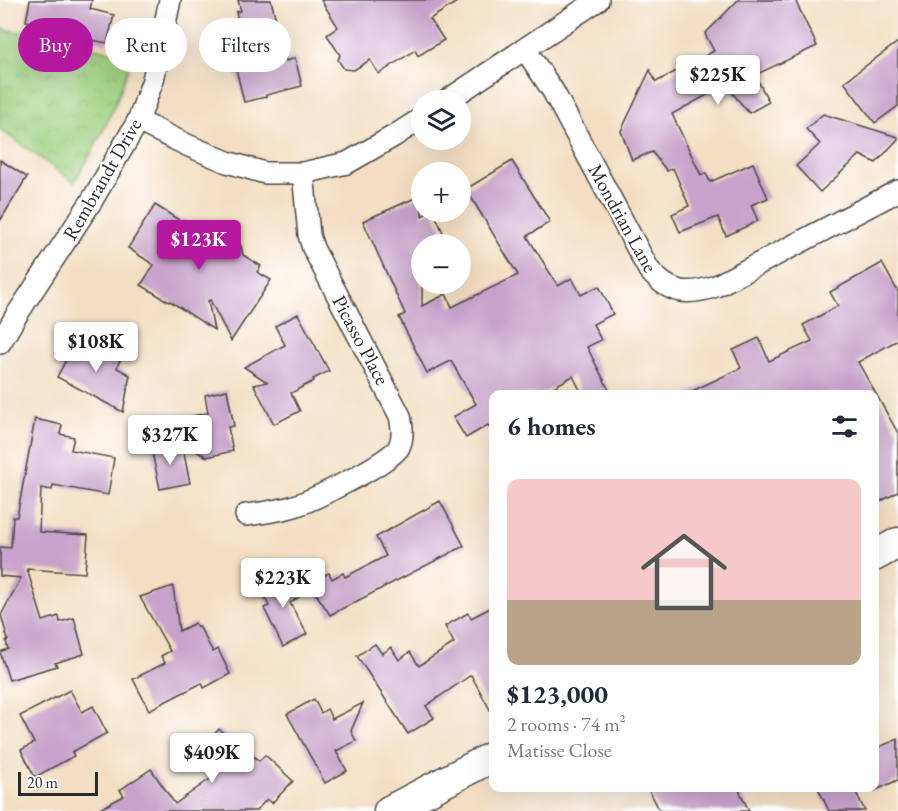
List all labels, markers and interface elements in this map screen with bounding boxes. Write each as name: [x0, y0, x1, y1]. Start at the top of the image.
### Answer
chip: Buy: [18, 18, 93, 72]
chip: Rent: [105, 18, 187, 72]
chip: Filters: [199, 18, 291, 72]
pin: $225K: [676, 55, 760, 106]
text: $225K: [690, 61, 746, 87]
map controls: [411, 90, 471, 294]
button: layers: [411, 90, 471, 150]
street label: Rembrandt Drive: [57, 113, 147, 245]
street label: Mondrian Lane: [582, 159, 664, 277]
button: +: [411, 162, 471, 222]
pin: $123K: [157, 220, 241, 271]
text: $123K: [171, 226, 227, 252]
button: −: [411, 234, 471, 294]
street label: Picasso Place: [327, 291, 396, 390]
pin: $108K: [54, 322, 138, 373]
text: $108K: [68, 328, 124, 354]
text: 6 homes: [507, 409, 596, 443]
icon: filters: [828, 410, 861, 443]
pin: $327K: [128, 415, 212, 466]
text: $327K: [142, 421, 198, 447]
icon: home: [630, 518, 738, 626]
pin: $223K: [241, 558, 325, 609]
text: $223K: [255, 564, 311, 590]
text: $123,000: [507, 677, 608, 711]
text: 2 rooms · 74 m²: [507, 711, 626, 737]
pin: $409K: [170, 733, 254, 784]
text: Matisse Close: [507, 737, 612, 763]
text: $409K: [184, 739, 240, 765]
scale bar: [18, 769, 98, 796]
text: 20 m: [27, 772, 58, 793]

